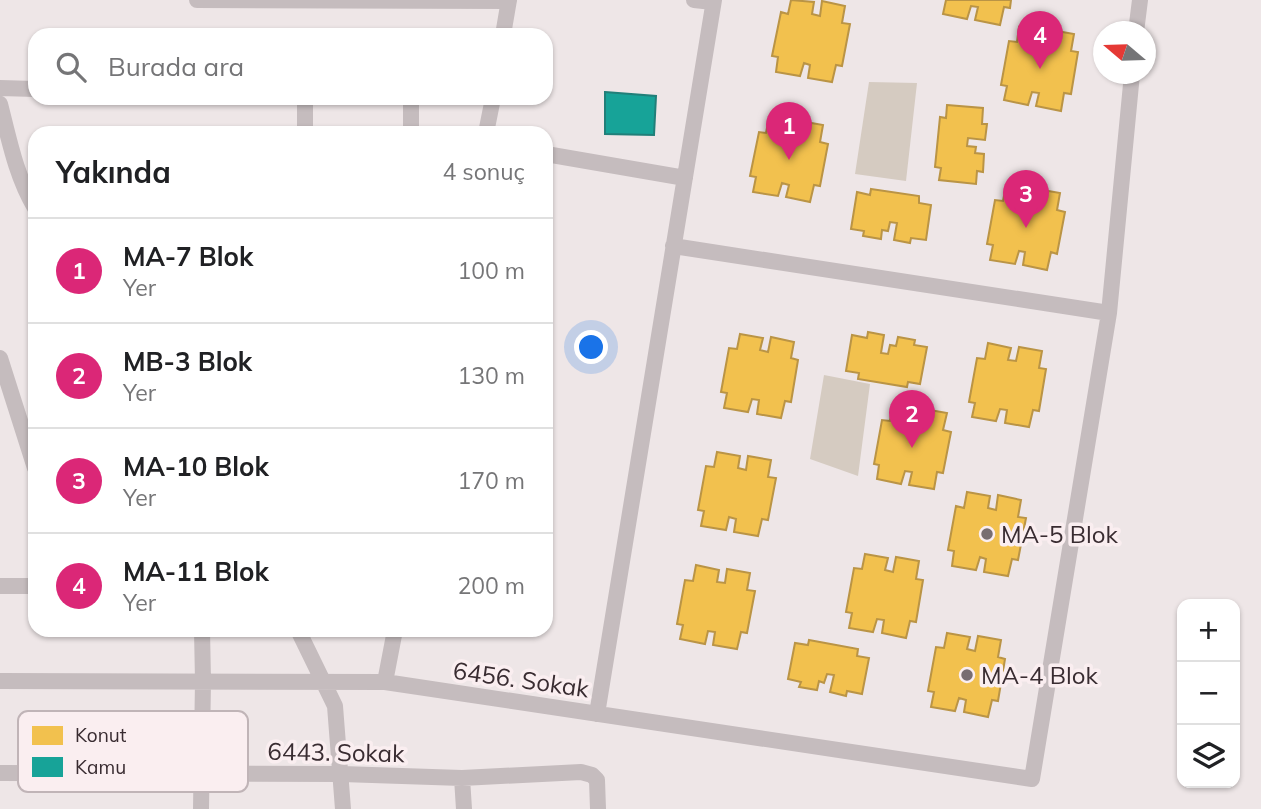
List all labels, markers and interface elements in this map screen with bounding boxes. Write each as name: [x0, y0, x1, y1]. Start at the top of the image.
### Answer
pin: 4: [1017, 11, 1063, 69]
north arrow: [1093, 21, 1156, 84]
search box: [28, 28, 553, 105]
icon: search: [52, 48, 90, 86]
text: Burada ara: [108, 50, 244, 83]
pin: 1: [766, 102, 812, 160]
text: Yakında: [56, 153, 171, 191]
text: 4 sonuç: [443, 157, 525, 186]
pin: 3: [1003, 170, 1049, 228]
text: MA-7 Blok: [123, 240, 253, 273]
text: 1: [72, 256, 86, 285]
text: 100 m: [457, 256, 525, 285]
text: Yer: [123, 273, 156, 302]
your location: [574, 330, 608, 364]
text: MB-3 Blok: [123, 345, 252, 378]
text: 2: [72, 361, 86, 390]
text: 130 m: [457, 361, 525, 390]
text: Yer: [123, 378, 156, 407]
pin: 2: [889, 390, 935, 448]
text: MA-10 Blok: [123, 450, 269, 483]
text: 3: [72, 466, 86, 495]
text: 170 m: [457, 466, 525, 495]
text: Yer: [123, 483, 156, 512]
place label: MA-5 Blok: [1001, 519, 1118, 549]
marker: MA-5 Blok: [979, 526, 995, 542]
text: MA-11 Blok: [123, 555, 269, 588]
text: 4: [72, 571, 86, 600]
text: 200 m: [457, 571, 525, 600]
text: Yer: [123, 588, 156, 617]
map controls: [1177, 599, 1240, 788]
button: +: [1177, 599, 1240, 662]
street label: 6456. Sokak: [451, 655, 592, 703]
place label: MA-4 Blok: [981, 660, 1098, 690]
button: −: [1177, 662, 1240, 725]
marker: MA-4 Blok: [959, 667, 975, 683]
legend: [18, 711, 248, 792]
text: Konut: [75, 723, 127, 747]
button: layers: [1177, 725, 1240, 788]
street label: 6443. Sokak: [267, 736, 405, 768]
text: Kamu: [75, 755, 126, 779]

